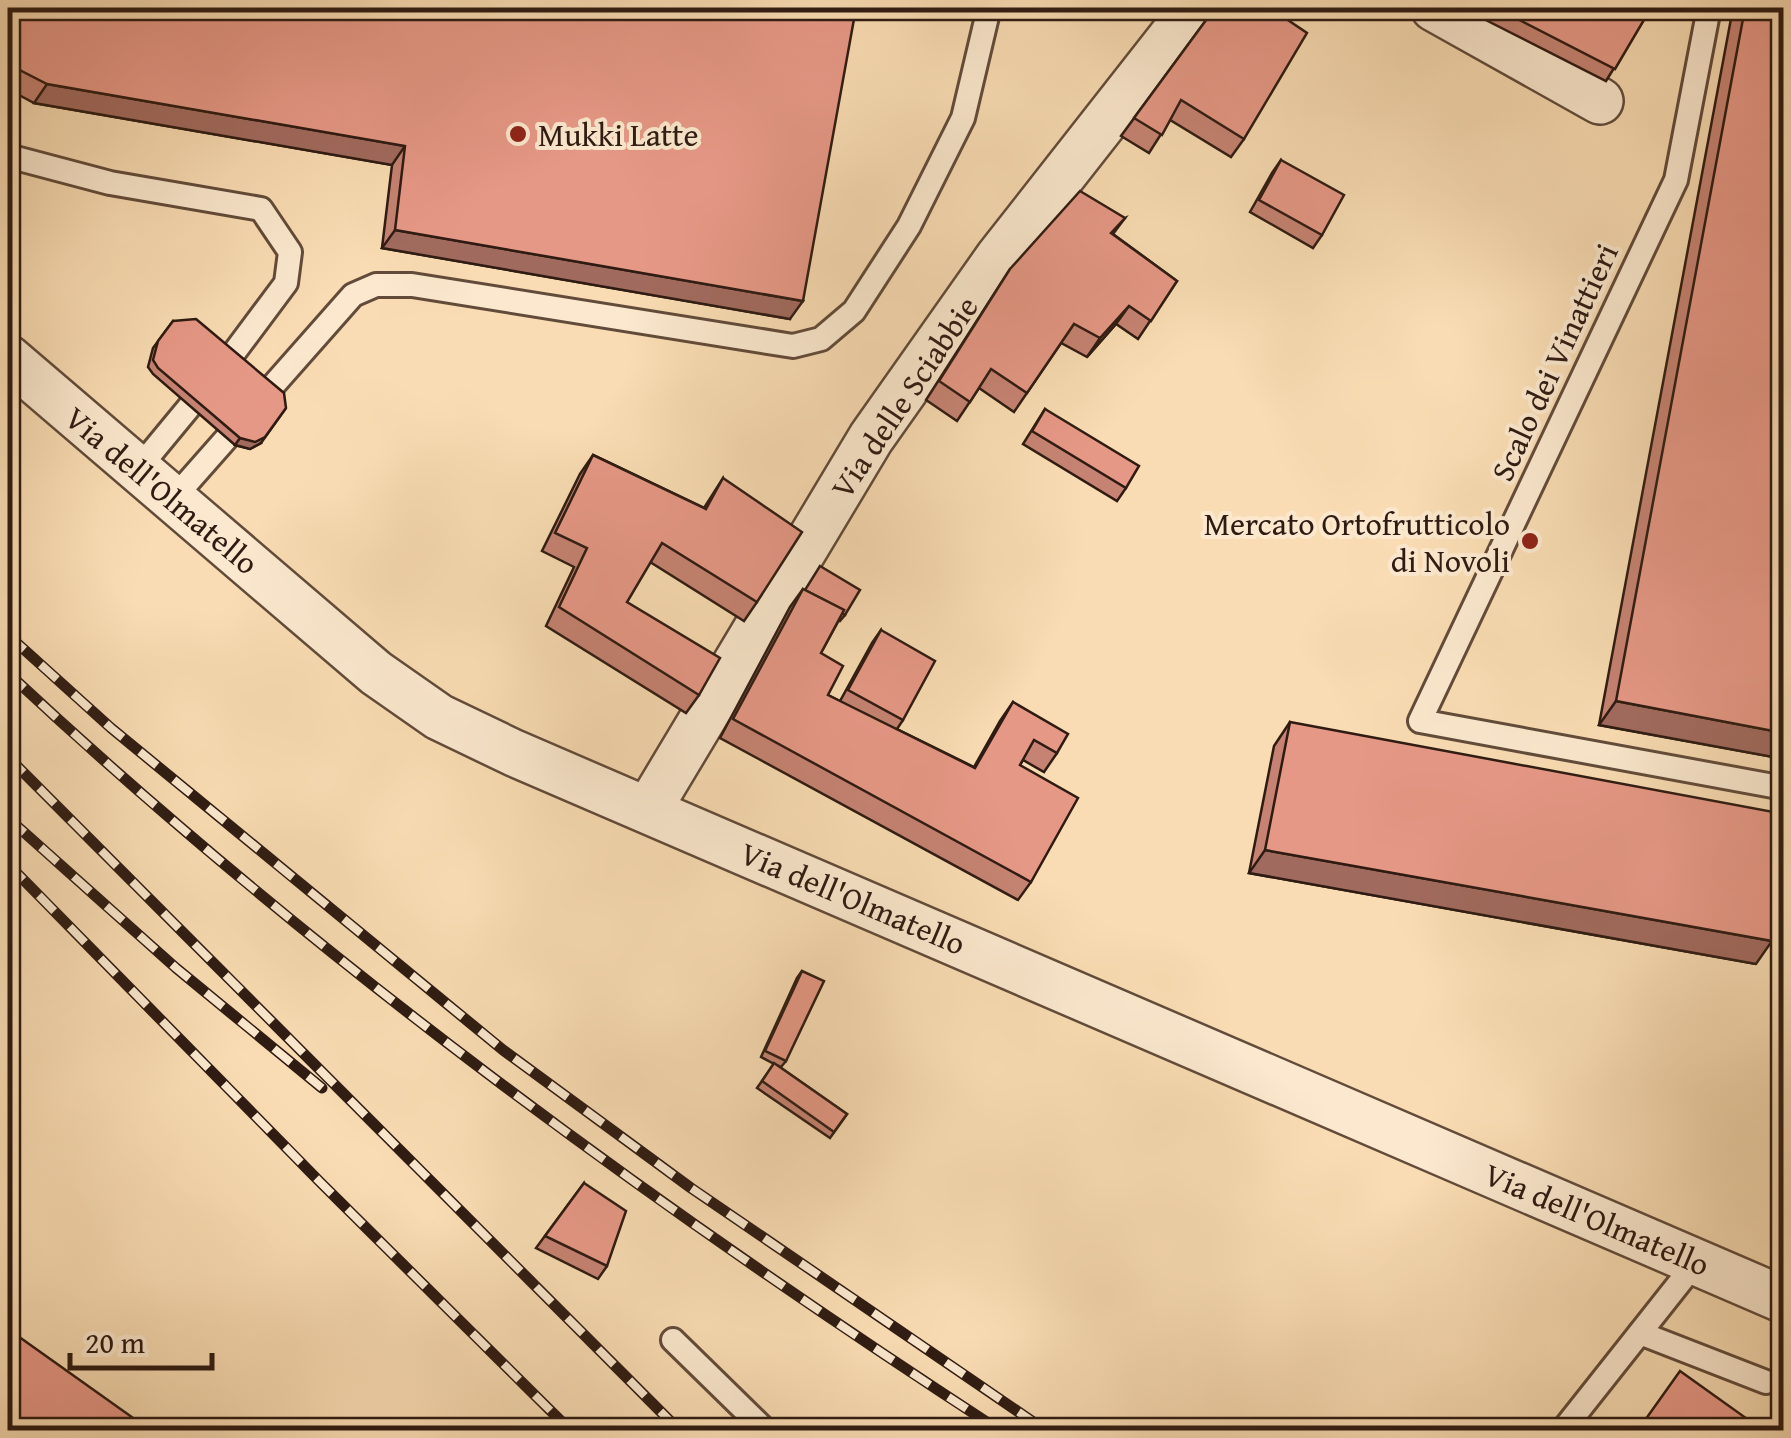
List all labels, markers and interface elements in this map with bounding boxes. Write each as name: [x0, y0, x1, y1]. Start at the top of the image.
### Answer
place label: Mukki Latte: [538, 111, 698, 158]
marker: Mukki Latte: [507, 123, 529, 145]
street label: Scalo dei Vinattieri: [1478, 235, 1630, 488]
street label: Via delle Sciabbie: [819, 286, 989, 508]
street label: Via dell'Olmatello: [55, 395, 269, 585]
place label: Mercato Ortofrutticolo di Novoli: [1204, 500, 1510, 584]
marker: Mercato Ortofrutticolo di Novoli: [1519, 530, 1541, 552]
street label: Via dell'Olmatello: [733, 829, 973, 967]
street label: Via dell'Olmatello: [1477, 1150, 1717, 1288]
scale bar: [70, 1308, 212, 1370]
text: 20 m: [85, 1320, 145, 1364]

